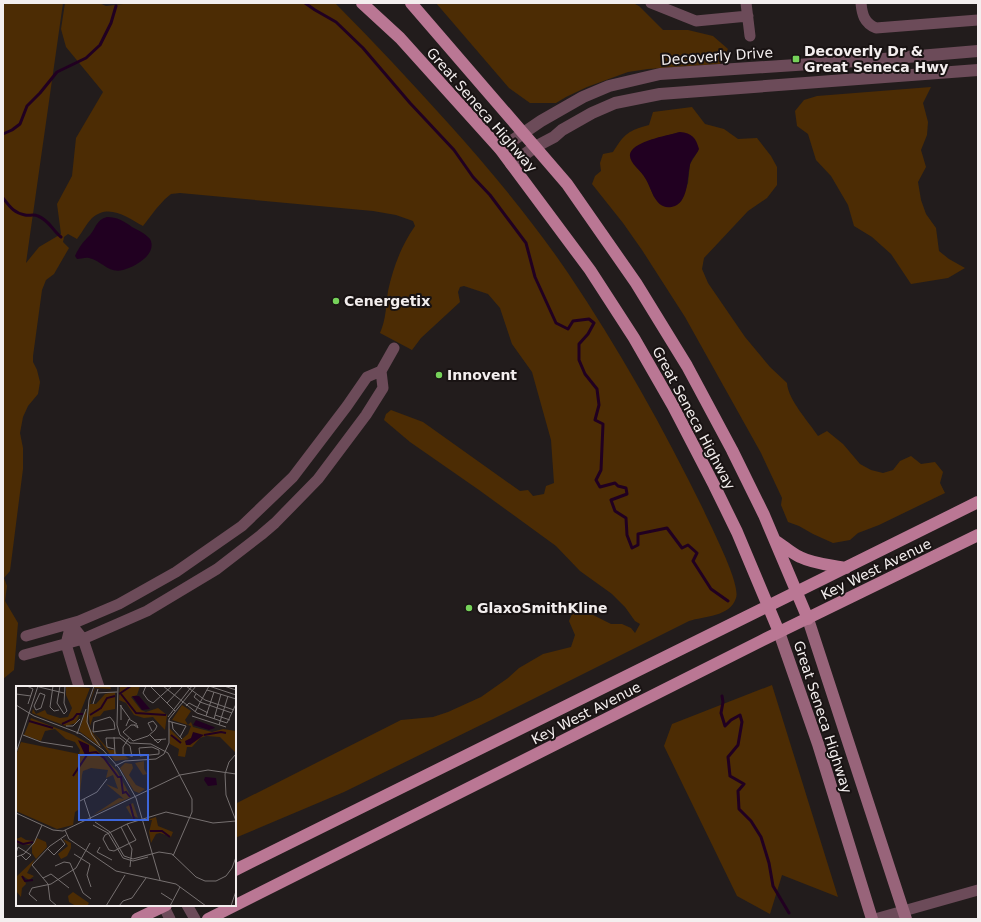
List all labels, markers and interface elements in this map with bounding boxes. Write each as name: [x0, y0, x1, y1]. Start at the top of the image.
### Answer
place label: Decoverly Dr & Great Seneca Hwy: [804, 43, 948, 75]
street label: Decoverly Drive: [660, 44, 774, 68]
street label: Great Seneca Highway: [424, 45, 540, 175]
marker: Decoverly Dr & Great Seneca Hwy: [791, 54, 801, 64]
place label: Cenergetix: [344, 293, 430, 309]
marker: Cenergetix: [331, 296, 341, 306]
street label: Great Seneca Highway: [649, 344, 739, 492]
place label: Innovent: [447, 367, 517, 383]
marker: Innovent: [434, 370, 444, 380]
street label: Key West Avenue: [818, 535, 934, 603]
place label: GlaxoSmithKline: [477, 600, 607, 616]
marker: GlaxoSmithKline: [464, 603, 474, 613]
street label: Great Seneca Highway: [791, 639, 855, 795]
street label: Key West Avenue: [529, 678, 643, 748]
inset map: [16, 686, 236, 906]

